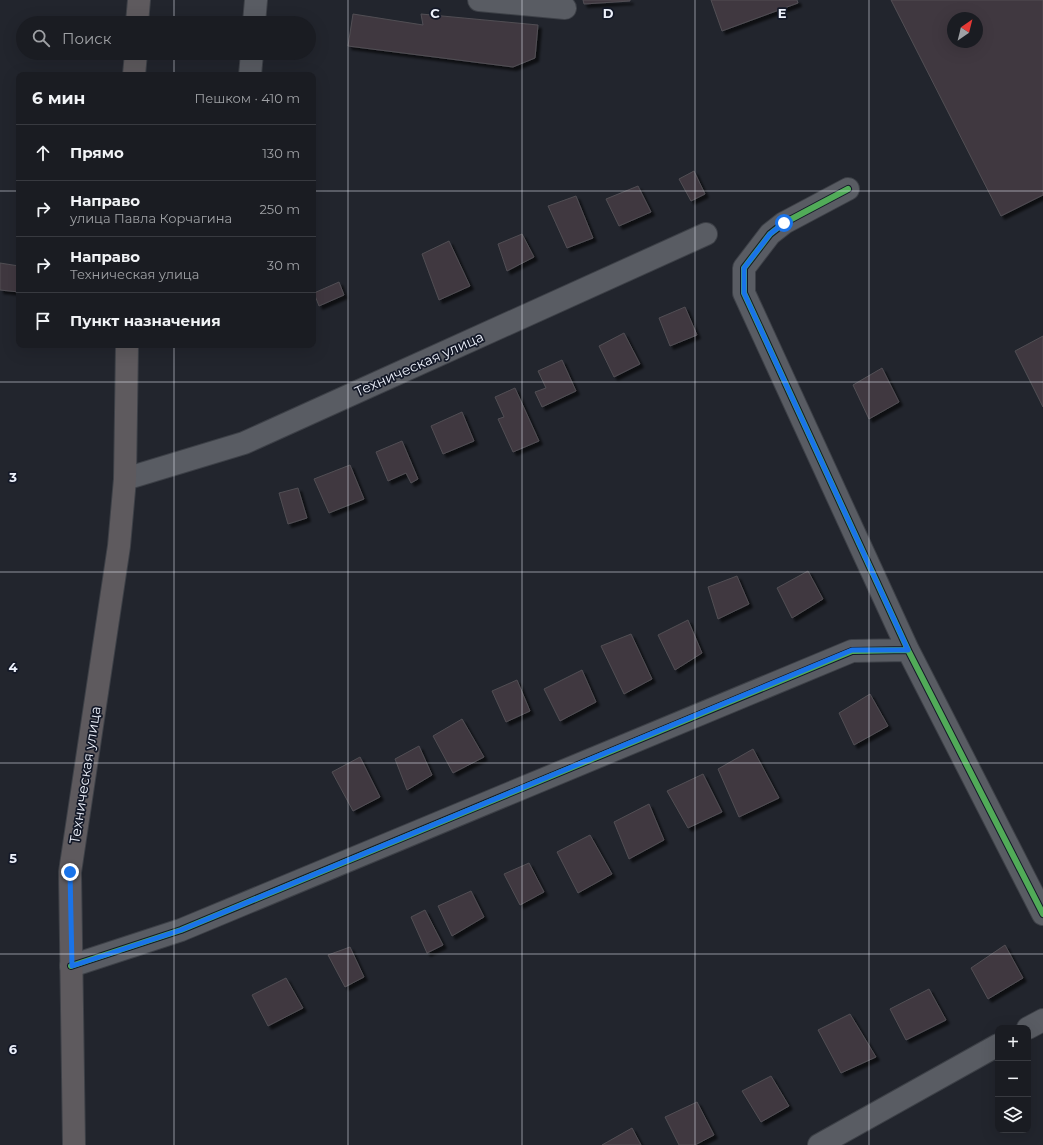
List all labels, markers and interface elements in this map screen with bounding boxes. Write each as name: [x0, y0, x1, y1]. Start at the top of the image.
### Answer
text: C: [430, 5, 440, 21]
text: D: [603, 5, 614, 21]
text: E: [778, 5, 787, 21]
north arrow: [947, 12, 983, 48]
search box: [16, 16, 316, 60]
icon: search: [30, 27, 52, 49]
text: Поиск: [62, 29, 111, 48]
text: 6 мин: [32, 88, 85, 108]
text: Пешком · 410 m: [194, 90, 300, 106]
icon: ahead: [32, 142, 54, 164]
text: Прямо: [70, 143, 124, 162]
text: 130 m: [262, 145, 300, 161]
text: Направо: [70, 191, 140, 210]
icon: right: [32, 198, 54, 220]
text: 250 m: [259, 201, 300, 217]
text: улица Павла Корчагина: [70, 210, 232, 226]
route start: [775, 214, 793, 232]
text: Направо: [70, 247, 140, 266]
icon: right: [32, 254, 54, 276]
text: 30 m: [267, 257, 300, 273]
text: Техническая улица: [70, 266, 199, 282]
icon: arrive: [32, 310, 54, 332]
text: Пункт назначения: [70, 311, 221, 330]
street label: Техническая улица: [352, 327, 486, 401]
text: 3: [8, 469, 17, 485]
text: 4: [9, 659, 18, 675]
street label: Техническая улица: [65, 705, 105, 845]
text: 5: [9, 850, 17, 866]
route end: [61, 863, 79, 881]
map controls: [995, 1025, 1031, 1133]
button: +: [995, 1025, 1031, 1061]
text: 6: [9, 1041, 18, 1057]
button: −: [995, 1061, 1031, 1097]
button: layers: [995, 1097, 1031, 1133]

